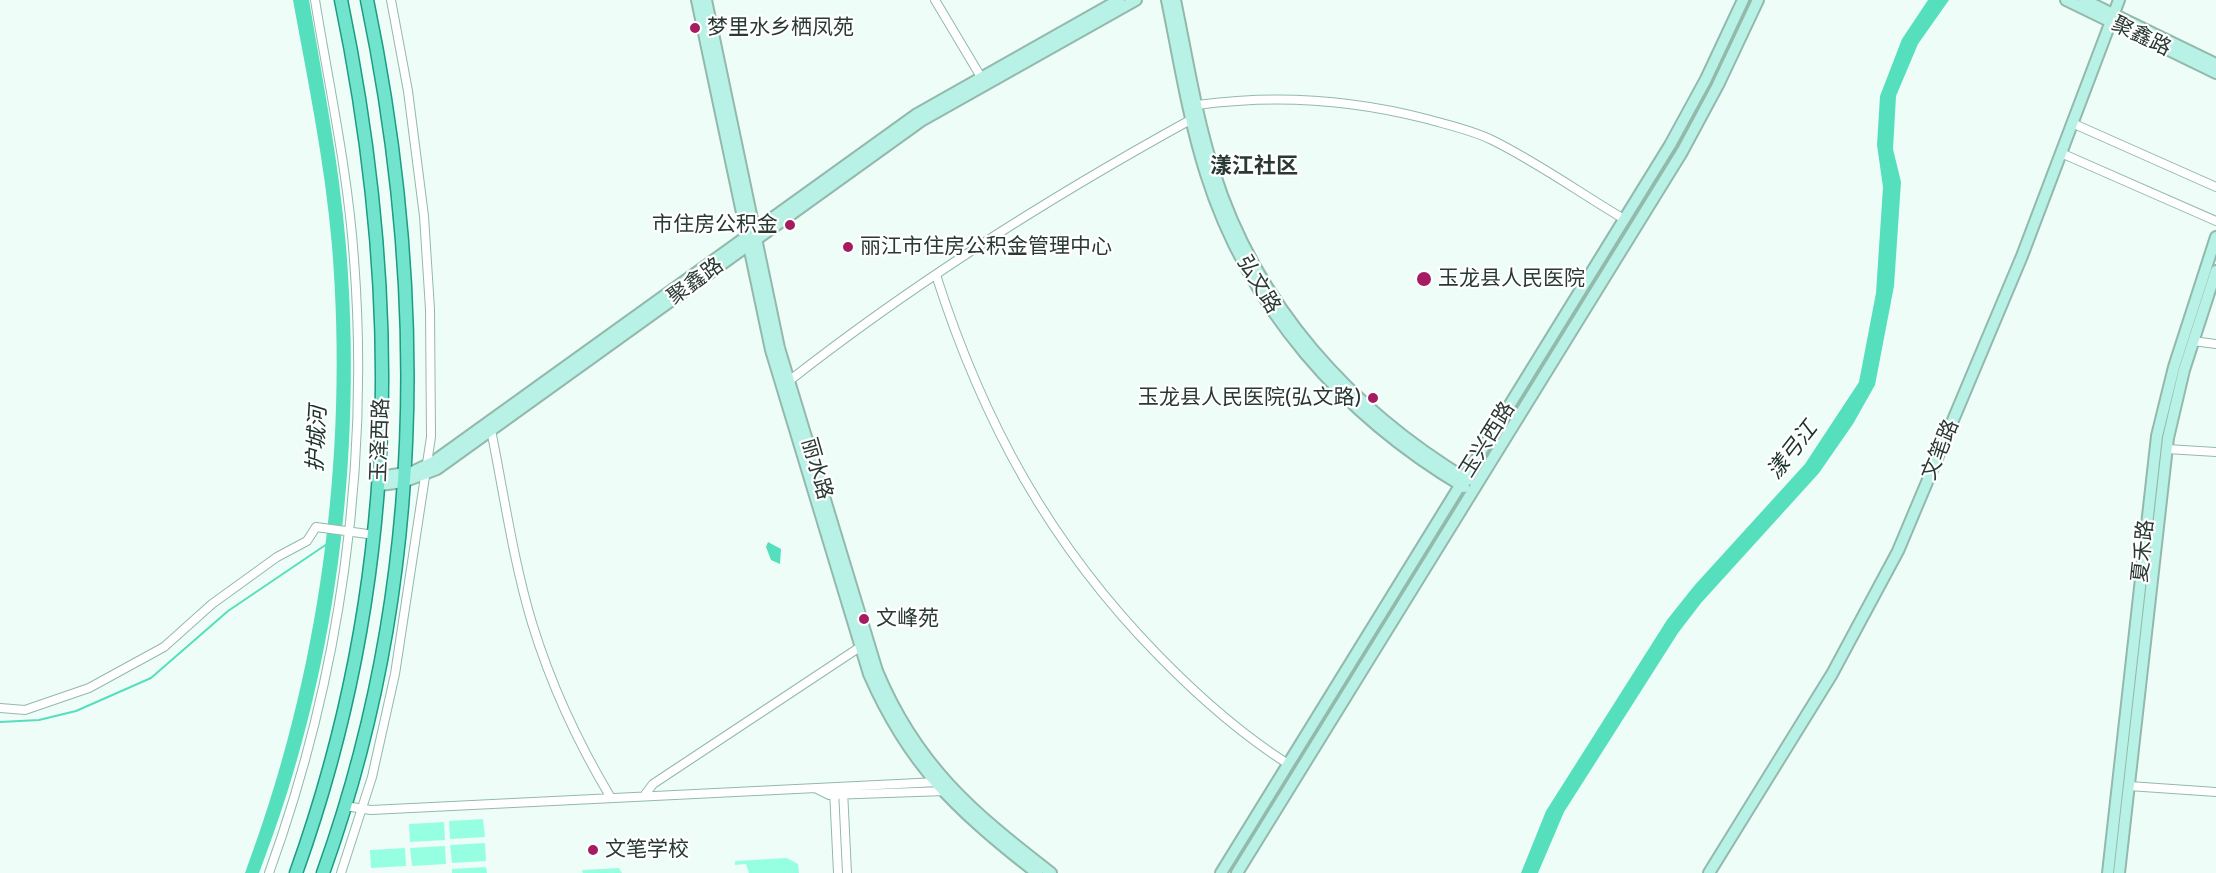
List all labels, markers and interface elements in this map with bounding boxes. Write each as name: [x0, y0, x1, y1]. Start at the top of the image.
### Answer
street label: 聚鑫路: [2107, 12, 2175, 62]
place label: 梦里水乡栖凤苑: [707, 15, 854, 41]
marker: 梦里水乡栖凤苑: [688, 21, 702, 35]
district label: 漾江社区: [1210, 154, 1298, 180]
place label: 市住房公积金: [652, 212, 778, 238]
marker: 市住房公积金: [783, 218, 797, 232]
place label: 丽江市住房公积金管理中心: [860, 234, 1112, 260]
marker: 丽江市住房公积金管理中心: [841, 240, 855, 254]
street label: 弘文路: [1231, 252, 1285, 318]
street label: 聚鑫路: [663, 253, 729, 311]
place label: 玉龙县人民医院: [1438, 266, 1585, 292]
marker: 玉龙县人民医院: [1415, 270, 1433, 288]
place label: 玉龙县人民医院(弘文路): [1138, 385, 1361, 411]
marker: 玉龙县人民医院(弘文路): [1366, 391, 1380, 405]
street label: 玉泽西路: [367, 398, 395, 482]
street label: 玉兴西路: [1455, 398, 1521, 482]
water label: 护城河: [303, 405, 333, 473]
street label: 文笔路: [1917, 416, 1965, 484]
water label: 漾弓江: [1762, 417, 1824, 485]
street label: 丽水路: [795, 435, 837, 503]
street label: 夏禾路: [2128, 518, 2160, 584]
place label: 文峰苑: [876, 606, 939, 632]
marker: 文峰苑: [857, 612, 871, 626]
place label: 文笔学校: [605, 837, 689, 863]
marker: 文笔学校: [586, 843, 600, 857]

